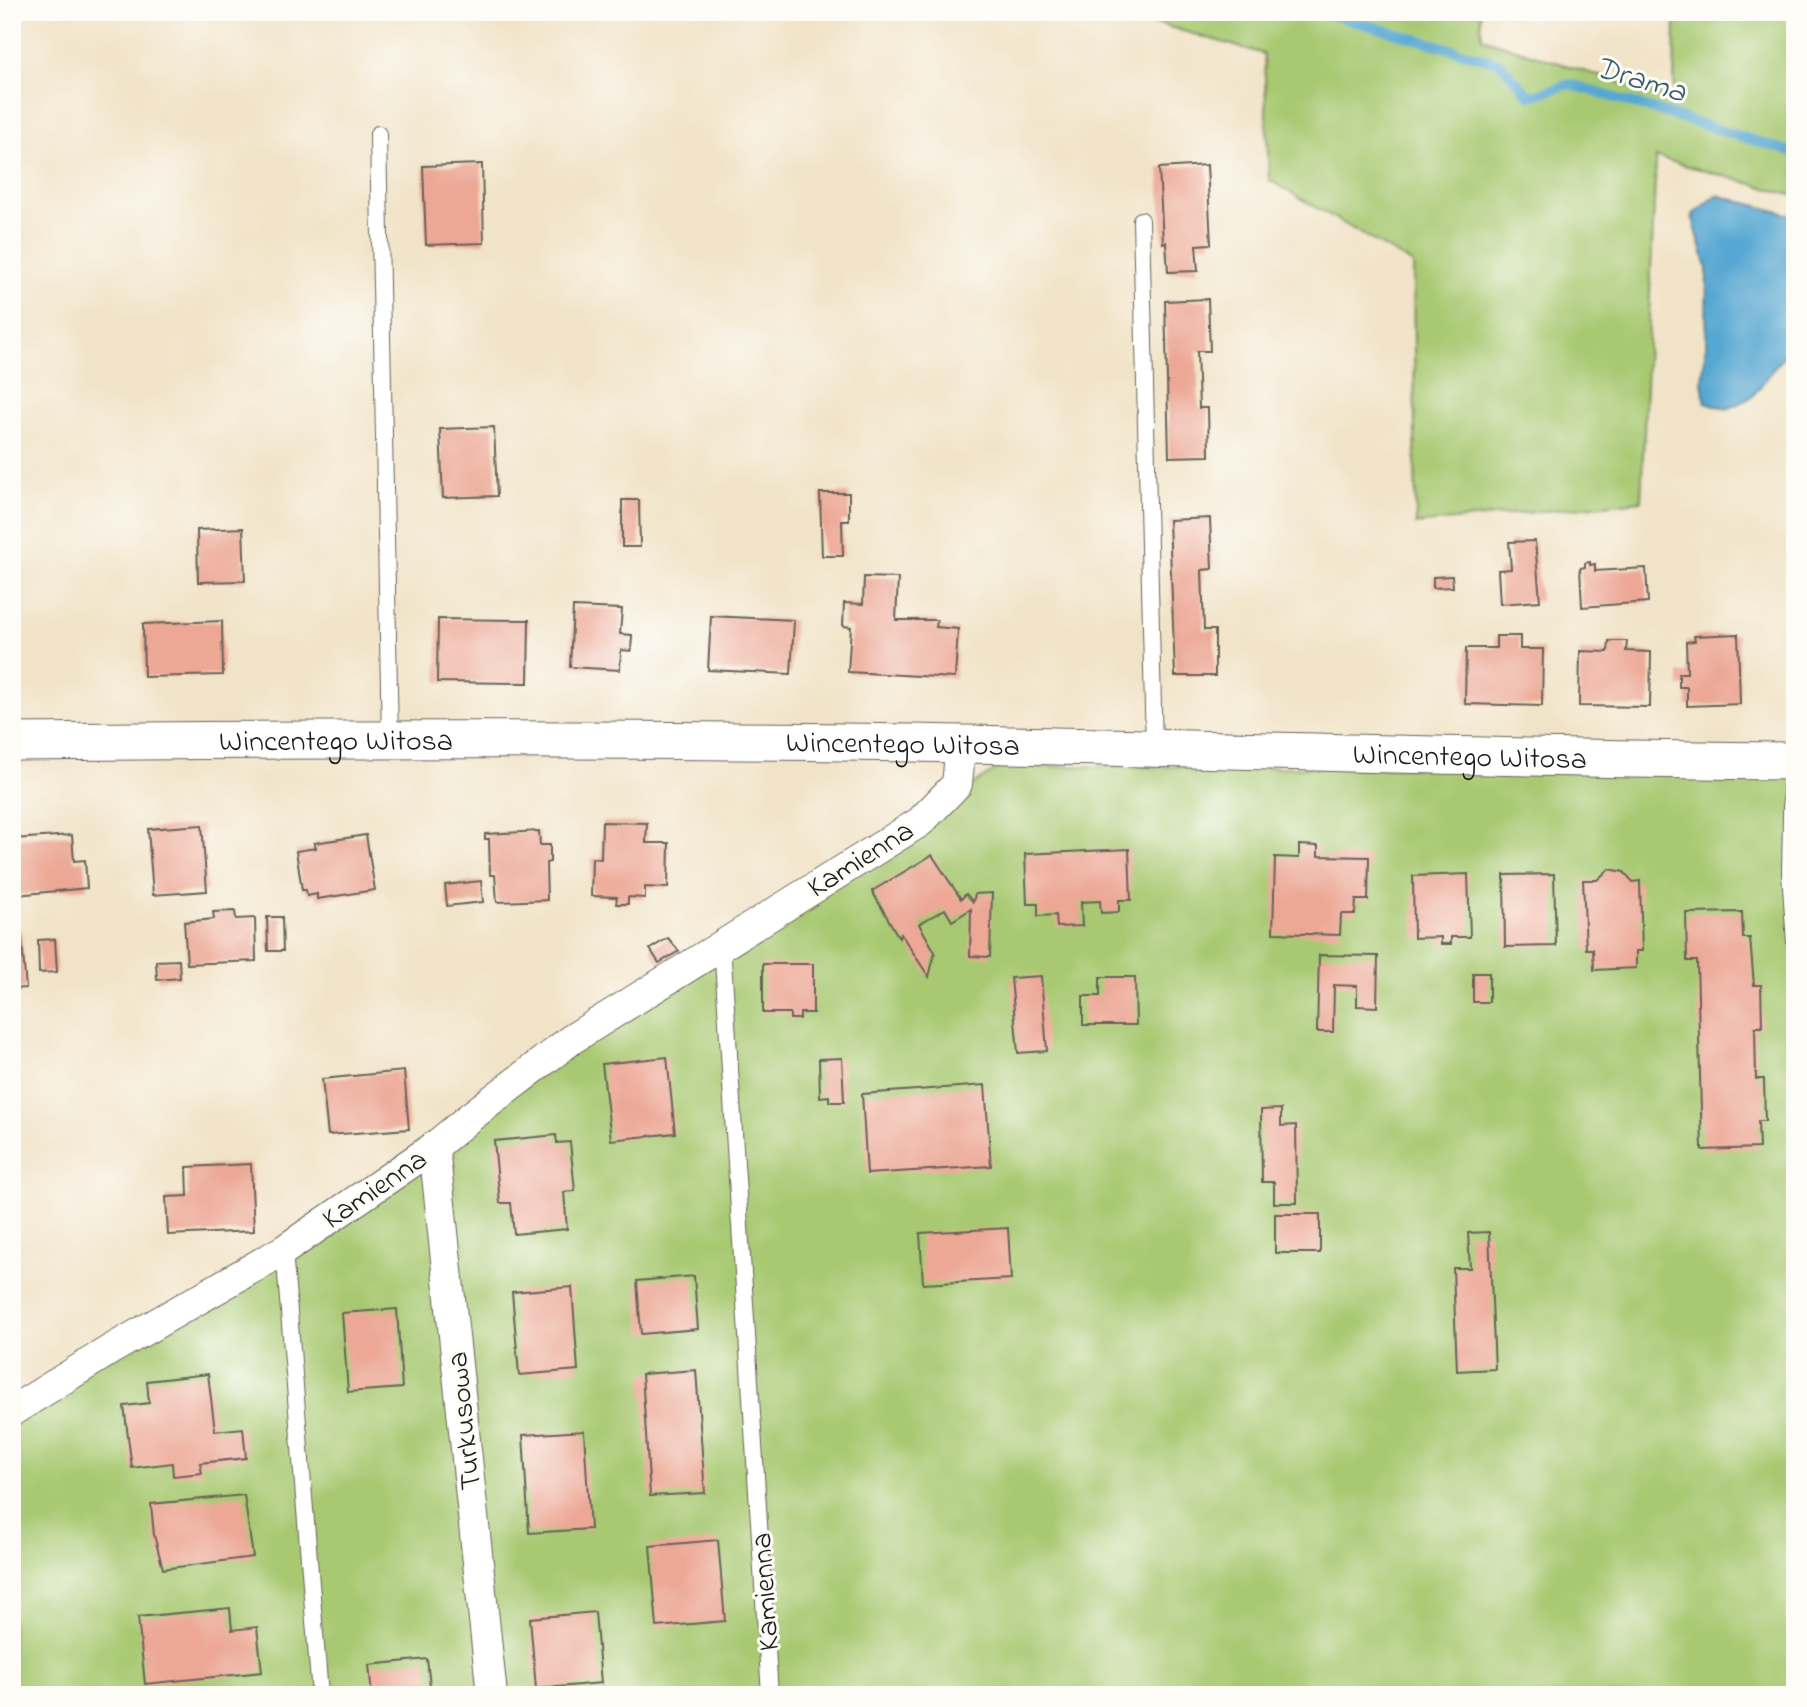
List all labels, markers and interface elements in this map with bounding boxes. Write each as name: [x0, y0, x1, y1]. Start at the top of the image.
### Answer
water label: Drama: [1589, 45, 1692, 118]
street label: Wincentego Witosa: [219, 721, 453, 765]
street label: Wincentego Witosa: [786, 722, 1020, 770]
street label: Wincentego Witosa: [1352, 734, 1587, 783]
street label: Kamienna: [800, 810, 924, 911]
street label: Kamienna: [314, 1139, 437, 1242]
street label: Turkusowa: [437, 1349, 495, 1492]
street label: Kamienna: [741, 1531, 793, 1653]

